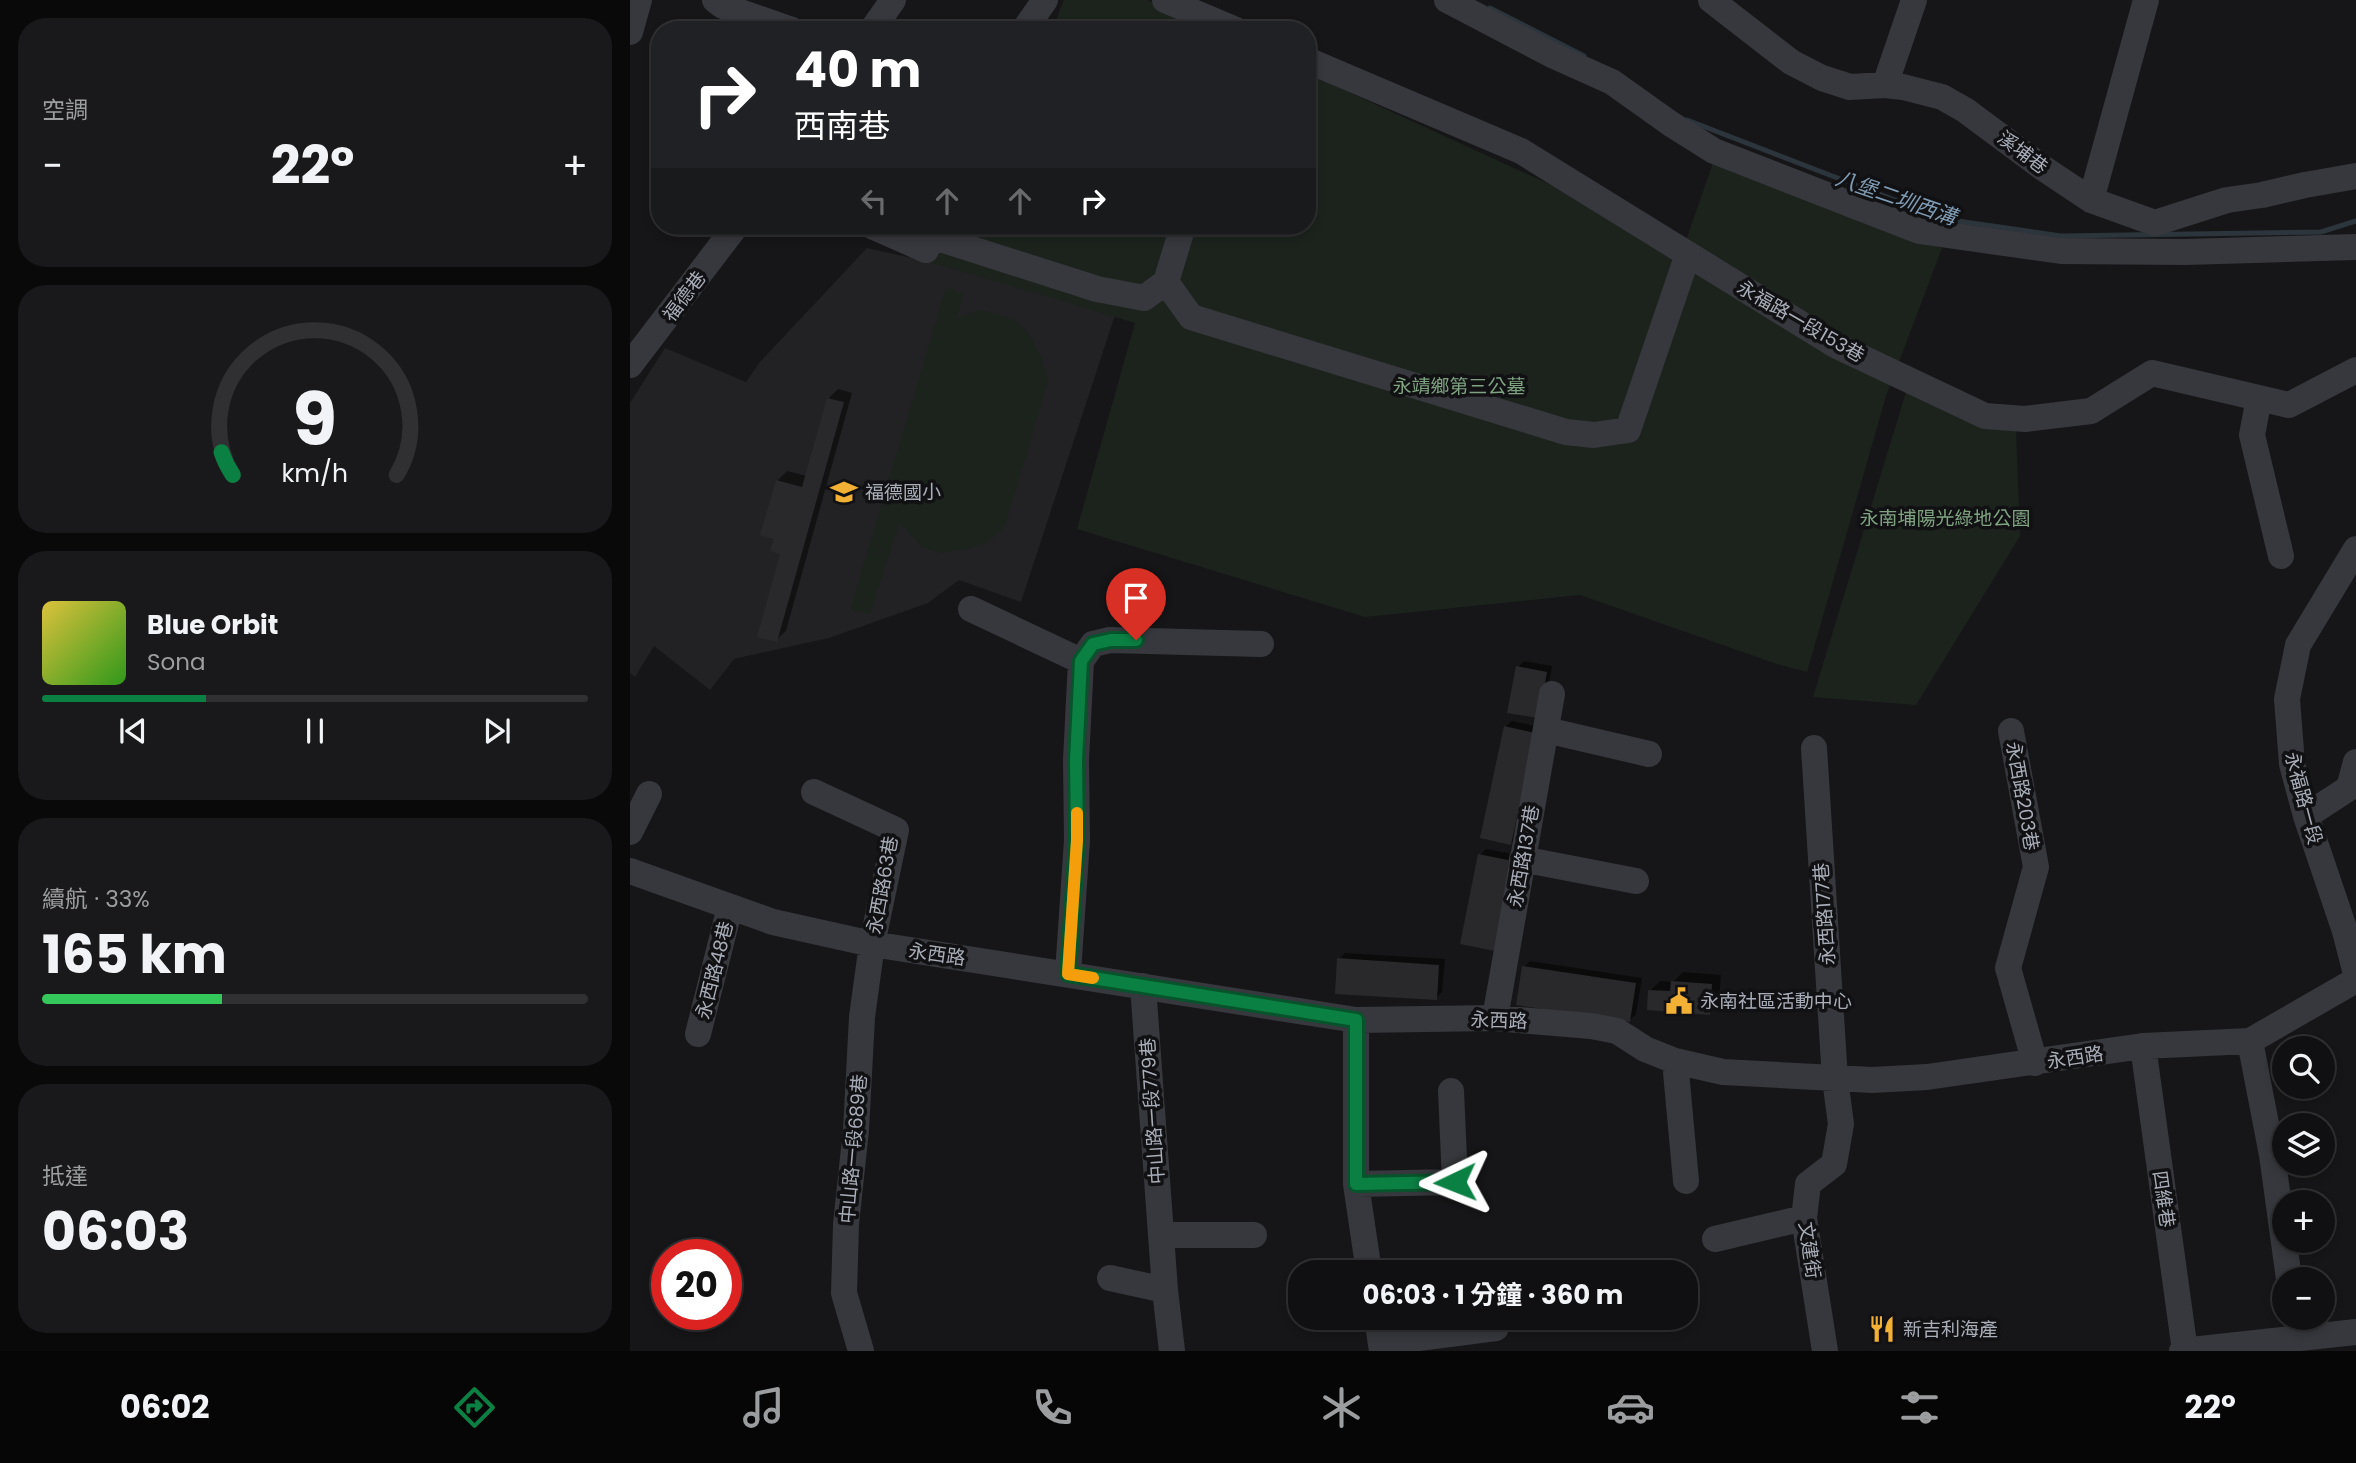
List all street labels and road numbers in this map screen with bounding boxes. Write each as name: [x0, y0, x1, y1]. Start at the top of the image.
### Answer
street label: 溪埔巷: [1992, 124, 2054, 180]
street label: 福德巷: [656, 265, 712, 327]
street label: 永福路一段153巷: [1732, 274, 1870, 369]
street label: 永西路203巷: [2000, 740, 2045, 853]
street label: 永福路一段: [2278, 749, 2329, 848]
street label: 永西路137巷: [1501, 803, 1546, 909]
street label: 永西路63巷: [861, 834, 904, 936]
street label: 永西路177巷: [1807, 862, 1842, 966]
street label: 永西路48巷: [689, 918, 740, 1022]
street label: 永西路: [907, 937, 967, 972]
street label: 永西路: [1470, 1006, 1528, 1035]
street label: 中山路一段779巷: [1134, 1037, 1171, 1185]
street label: 永西路: [2045, 1040, 2105, 1075]
street label: 中山路一段689巷: [834, 1073, 873, 1225]
street label: 四維巷: [2146, 1169, 2181, 1229]
street label: 文建街: [1792, 1220, 1827, 1280]

